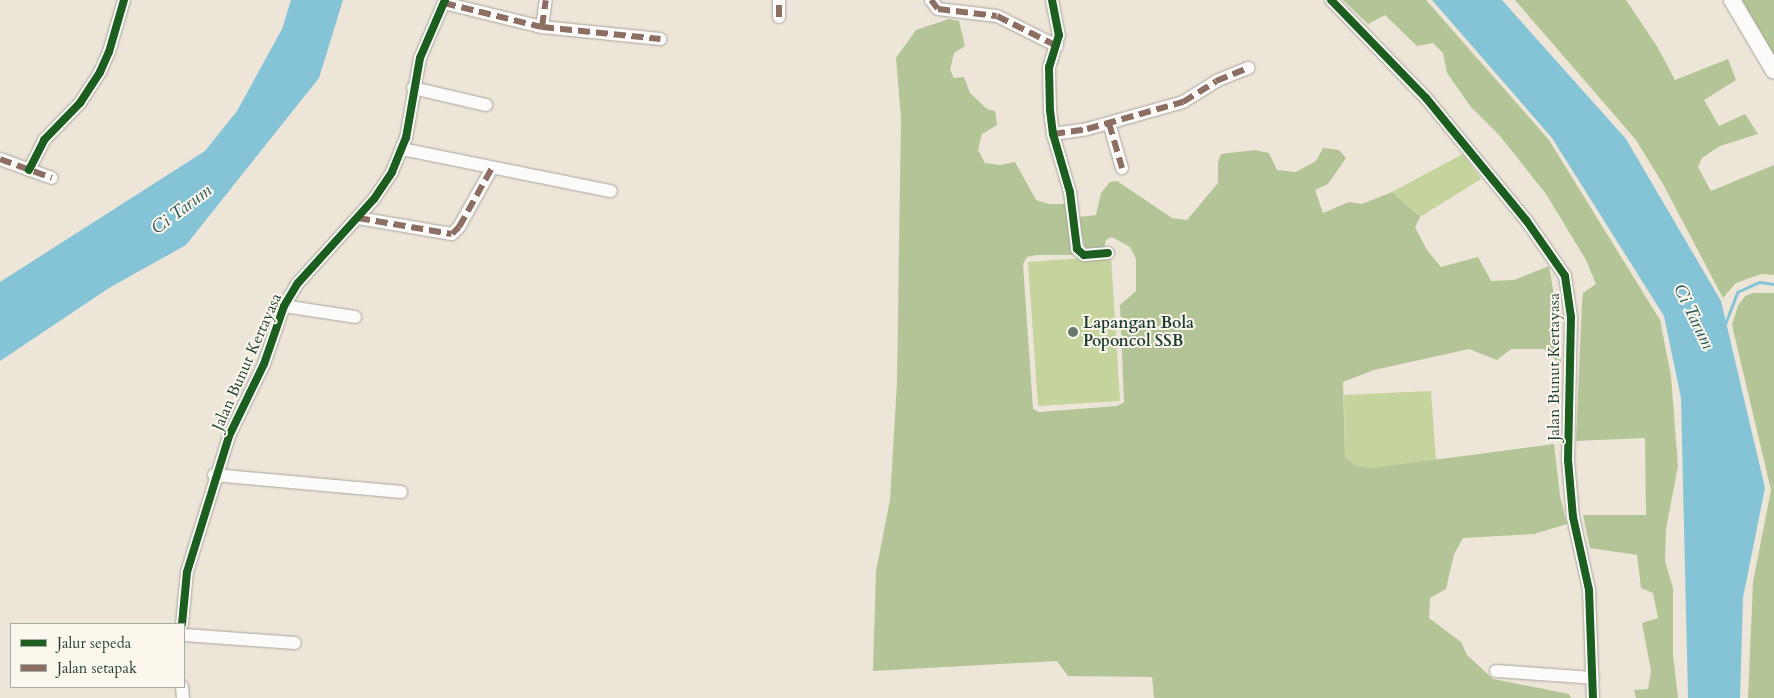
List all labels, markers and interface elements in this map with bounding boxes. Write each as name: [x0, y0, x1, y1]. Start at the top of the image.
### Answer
water label: Ci Tarum: [147, 180, 217, 240]
water label: Ci Tarum: [1668, 281, 1718, 353]
street label: Jalan Bunut Kertayasa: [208, 290, 286, 434]
street label: Jalan Bunut Kertayasa: [1544, 293, 1564, 441]
place label: Lapangan Bola Poponcol SSB: [1083, 313, 1194, 351]
marker: Lapangan Bola Poponcol SSB: [1067, 326, 1079, 338]
legend: [10, 623, 185, 688]
text: Jalur sepeda: [57, 633, 131, 653]
text: Jalan setapak: [57, 658, 137, 678]

